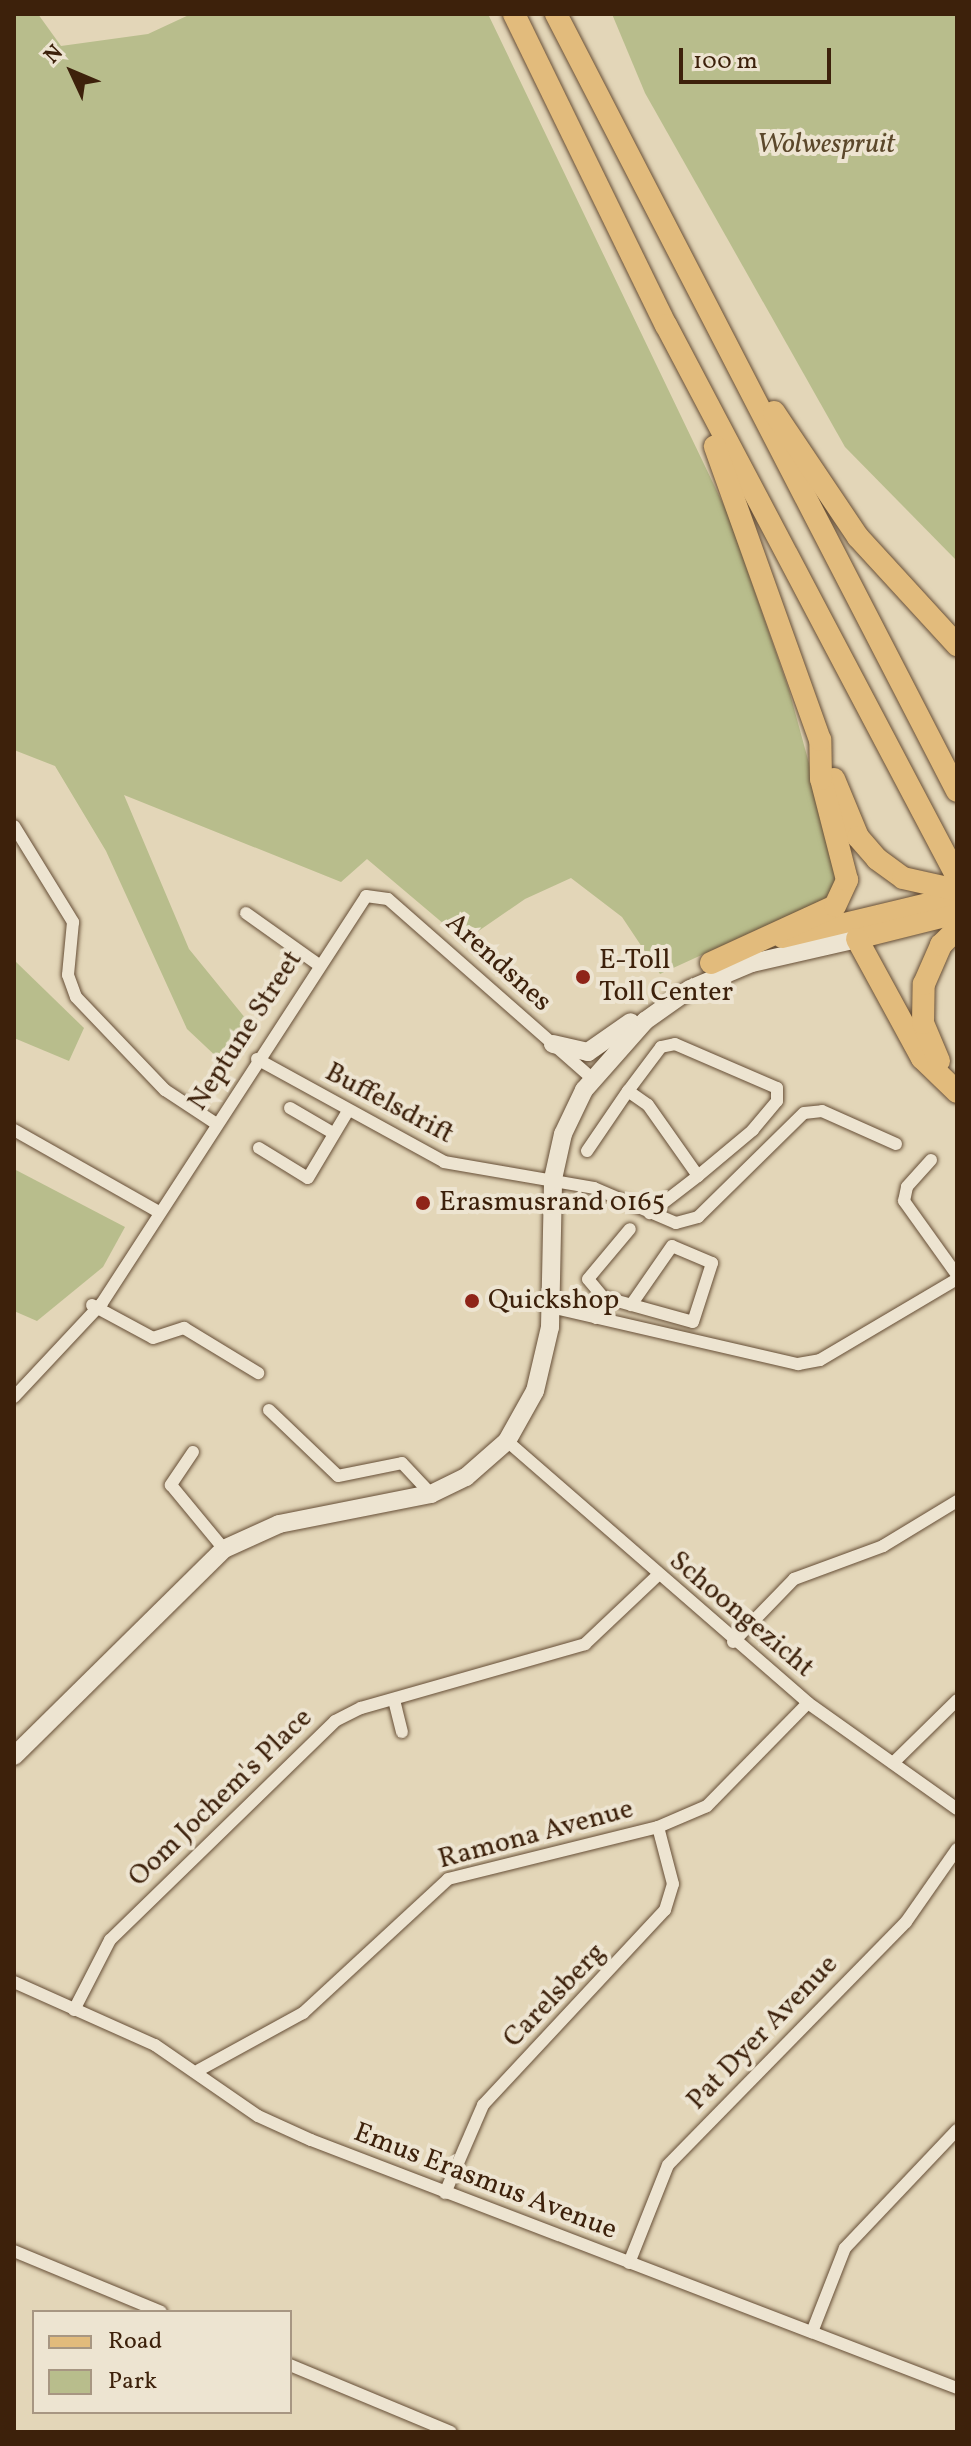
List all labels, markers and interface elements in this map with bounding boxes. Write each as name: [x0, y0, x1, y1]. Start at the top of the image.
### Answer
north arrow: [32, 32, 112, 112]
scale bar: [683, 32, 835, 82]
text: N: [38, 38, 71, 72]
text: 100 m: [693, 45, 758, 79]
park label: Wolwespruit: [757, 128, 895, 162]
street label: Arendsnes: [438, 907, 558, 1019]
street label: Neptune Street: [182, 944, 310, 1118]
place label: E-Toll Toll Center: [599, 944, 733, 1010]
marker: E-Toll Toll Center: [574, 968, 592, 986]
street label: Buffelsdrift: [319, 1056, 459, 1152]
place label: Erasmusrand 0165: [439, 1186, 665, 1220]
marker: Erasmusrand 0165: [414, 1194, 432, 1212]
place label: Quickshop: [488, 1284, 619, 1318]
marker: Quickshop: [463, 1292, 481, 1310]
street label: Schoongezicht: [662, 1545, 820, 1685]
street label: Oom Jochem's Place: [122, 1702, 320, 1894]
street label: Ramona Avenue: [435, 1793, 637, 1877]
street label: Carelsberg: [497, 1937, 613, 2055]
street label: Pat Dyer Avenue: [681, 1948, 845, 2118]
street label: Emus Erasmus Avenue: [349, 2116, 621, 2248]
legend: [32, 2310, 292, 2414]
text: Road: [108, 2325, 162, 2359]
text: Park: [108, 2365, 157, 2399]

